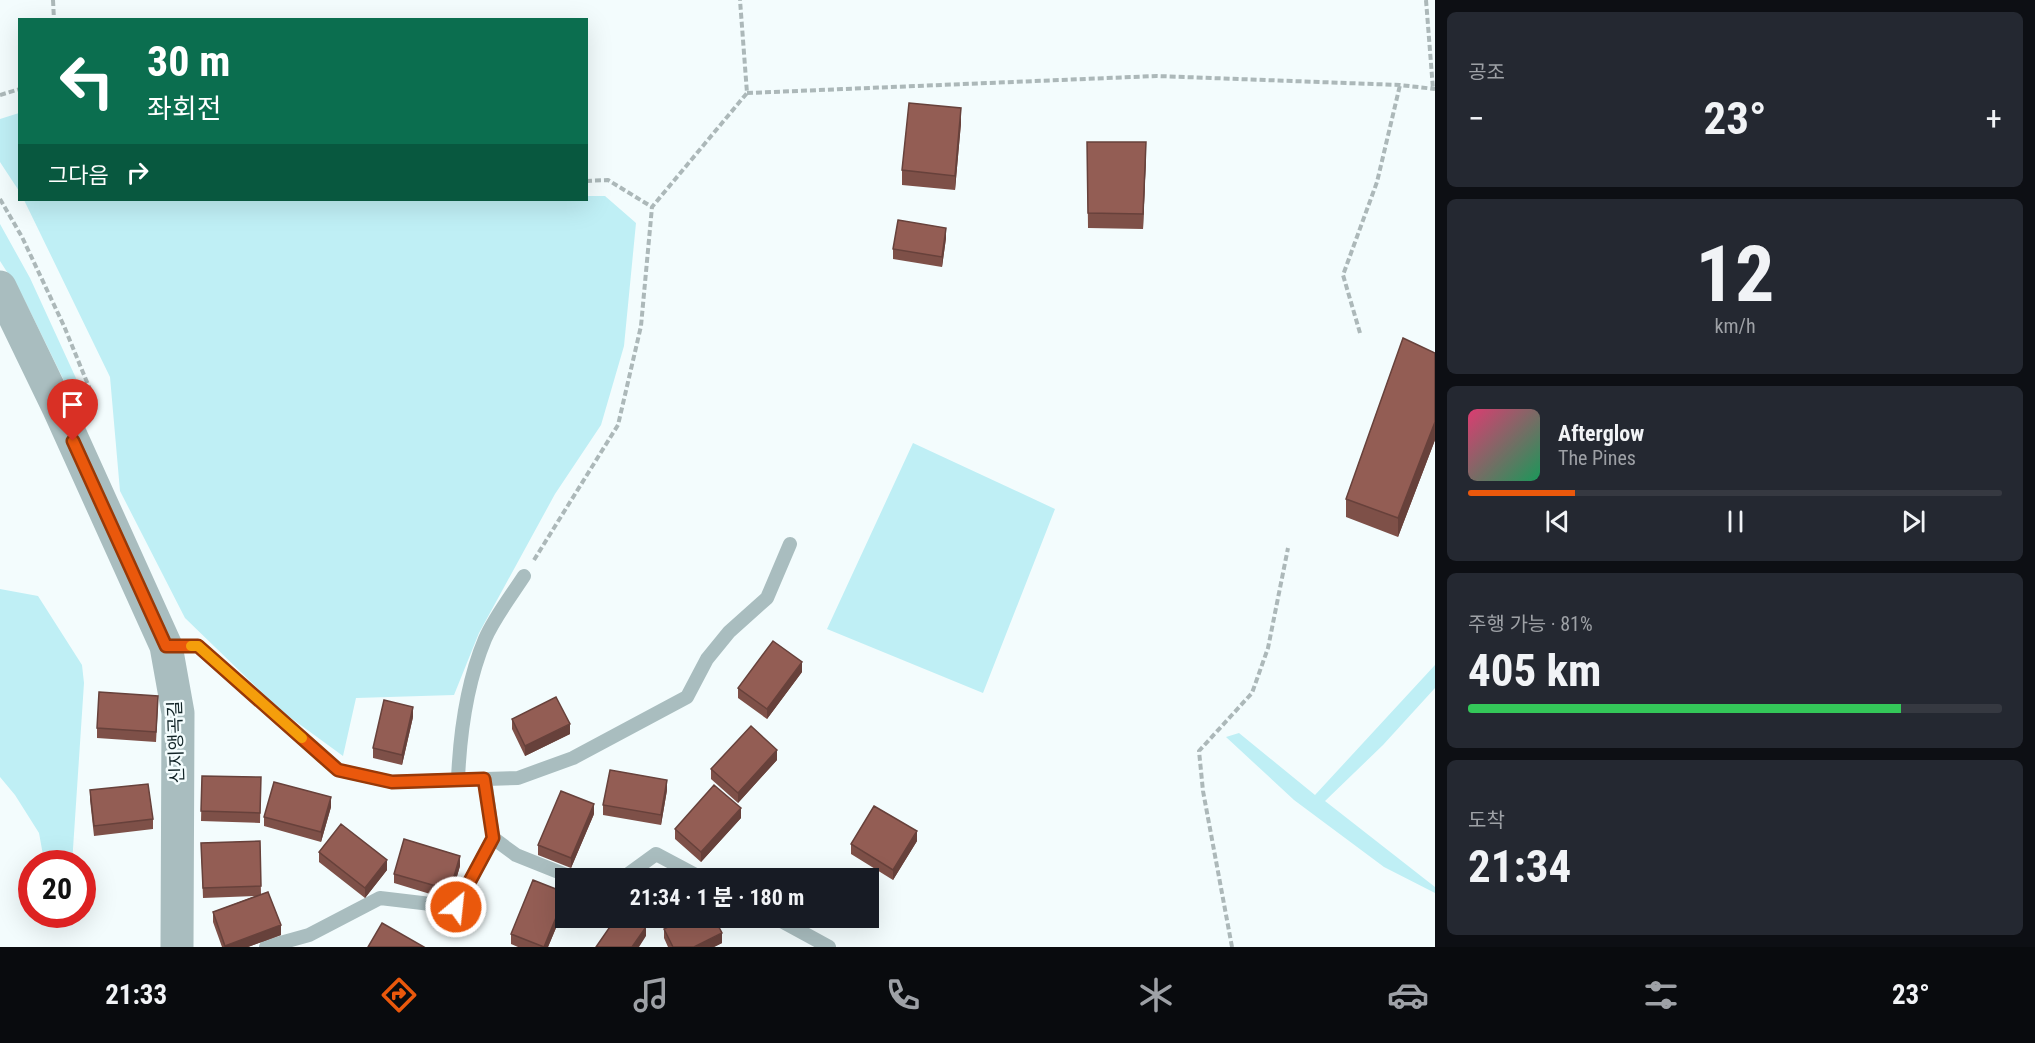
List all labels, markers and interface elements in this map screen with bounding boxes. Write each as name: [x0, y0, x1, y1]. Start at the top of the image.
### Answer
text: 30 m: [147, 37, 230, 86]
icon: left: [48, 42, 126, 120]
text: 공조: [1468, 60, 1505, 84]
text: 23°: [1704, 92, 1767, 145]
text: 좌회전: [147, 93, 222, 125]
text: −: [1468, 99, 1485, 138]
text: +: [1986, 99, 2002, 138]
icon: right: [121, 156, 154, 189]
text: 그다음: [48, 163, 109, 188]
text: 12: [1696, 229, 1774, 320]
text: km/h: [1714, 314, 1756, 338]
pin: [47, 379, 98, 441]
icon: arrive: [56, 388, 89, 421]
text: Afterglow: [1558, 421, 1644, 446]
text: The Pines: [1558, 446, 1636, 470]
icon: previous: [1541, 505, 1574, 538]
icon: pause: [1719, 505, 1752, 538]
icon: next: [1897, 505, 1930, 538]
text: 주행 가능 · 81%: [1468, 612, 1593, 636]
text: 405 km: [1468, 644, 1601, 697]
street label: 신지앵곡길: [164, 700, 187, 784]
text: 도착: [1468, 808, 1505, 832]
text: 21:34: [1468, 840, 1571, 893]
speed limit sign: 20: [18, 850, 96, 928]
position arrow: [424, 875, 488, 939]
text: 21:34 · 1 분 · 180 m: [630, 885, 804, 910]
icon: directions: [378, 974, 420, 1016]
icon: music: [630, 974, 672, 1016]
icon: phone: [882, 974, 924, 1016]
icon: climate: [1135, 974, 1177, 1016]
icon: car: [1387, 974, 1429, 1016]
icon: filters: [1640, 974, 1682, 1016]
text: 21:33: [105, 979, 167, 1011]
text: 23°: [1892, 979, 1930, 1011]

